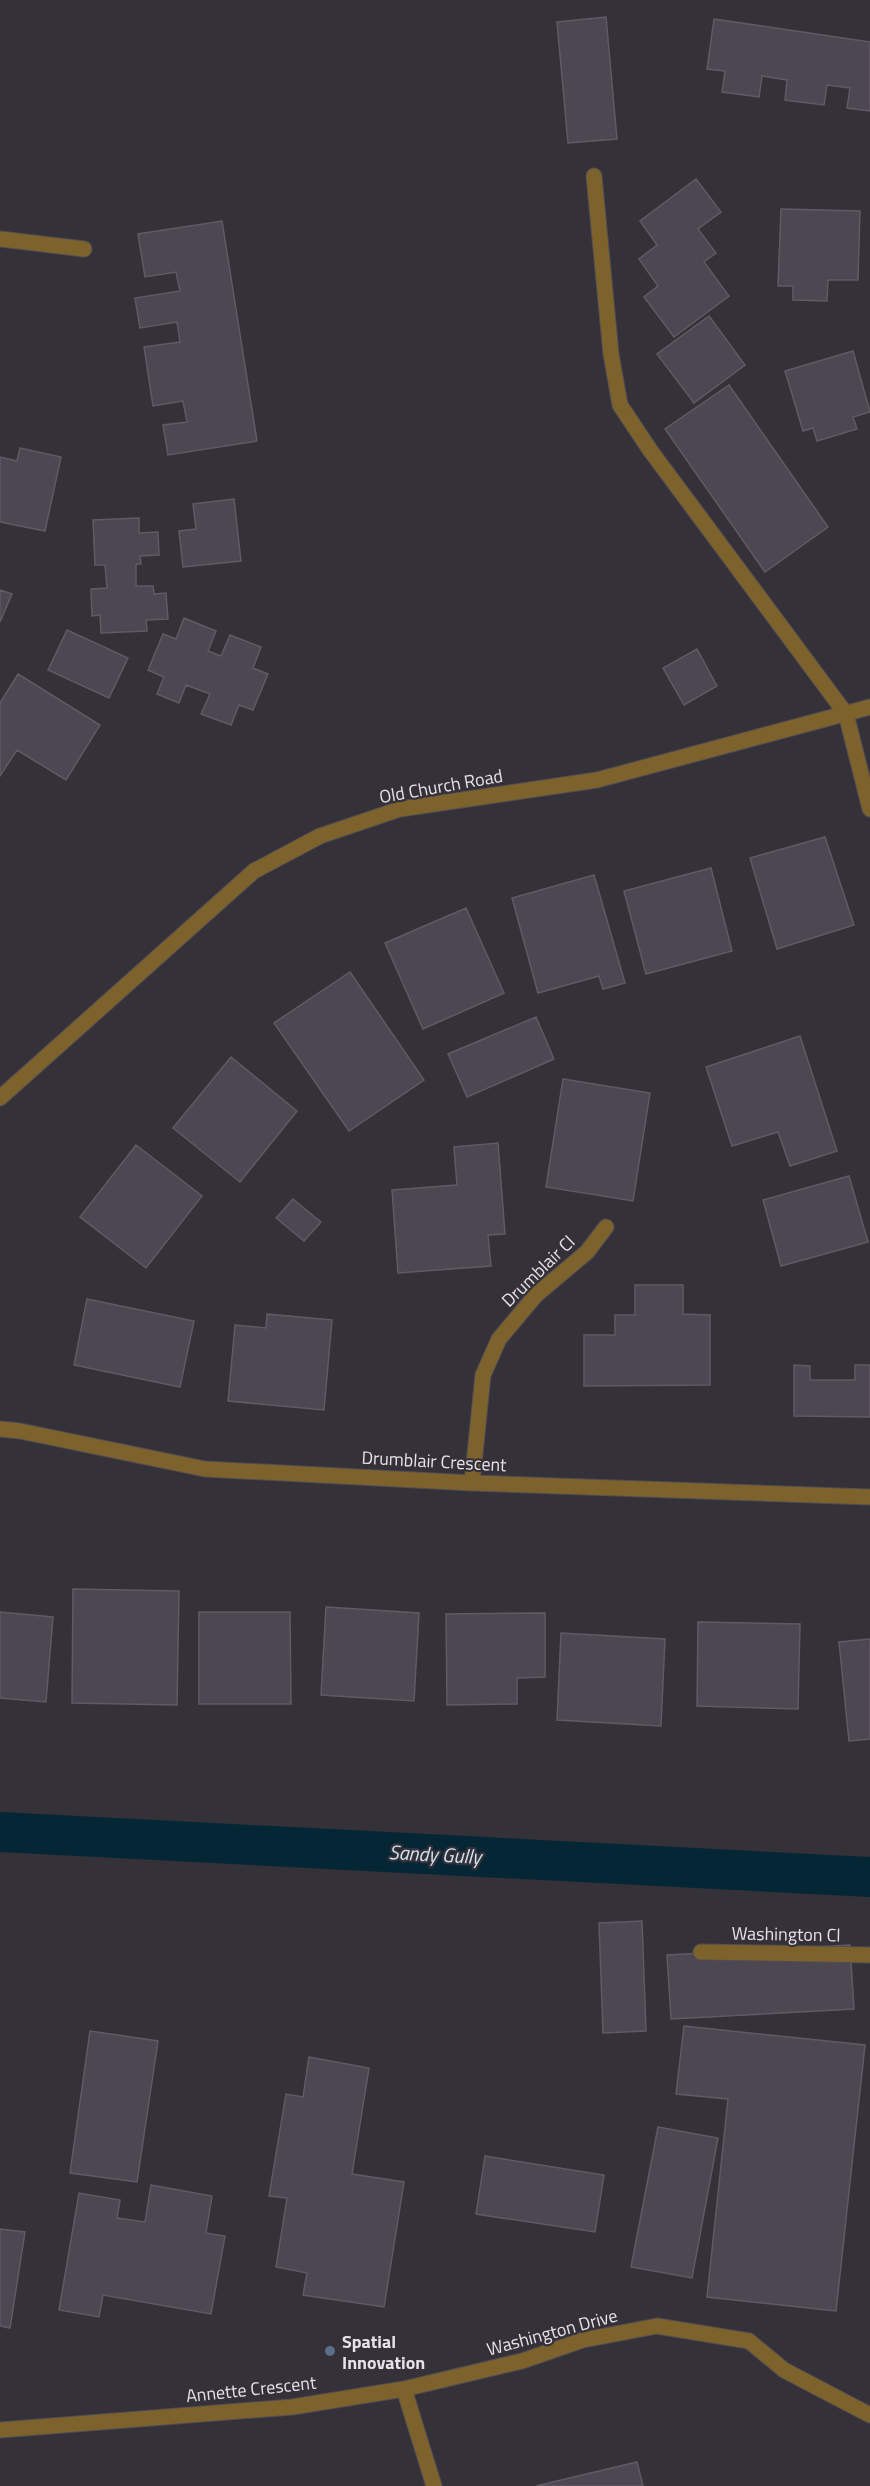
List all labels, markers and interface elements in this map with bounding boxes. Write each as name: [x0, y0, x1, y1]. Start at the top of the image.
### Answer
street label: Old Church Road: [377, 762, 505, 810]
street label: Drumblair Cl: [495, 1229, 581, 1313]
street label: Drumblair Crescent: [361, 1444, 508, 1478]
water label: Sandy Gully: [388, 1836, 484, 1872]
street label: Washington Cl: [731, 1920, 841, 1948]
street label: Washington Drive: [484, 2302, 620, 2362]
place label: Spatial Innovation: [342, 2328, 425, 2376]
marker: Spatial Innovation: [323, 2344, 337, 2358]
street label: Annette Crescent: [185, 2369, 318, 2409]

